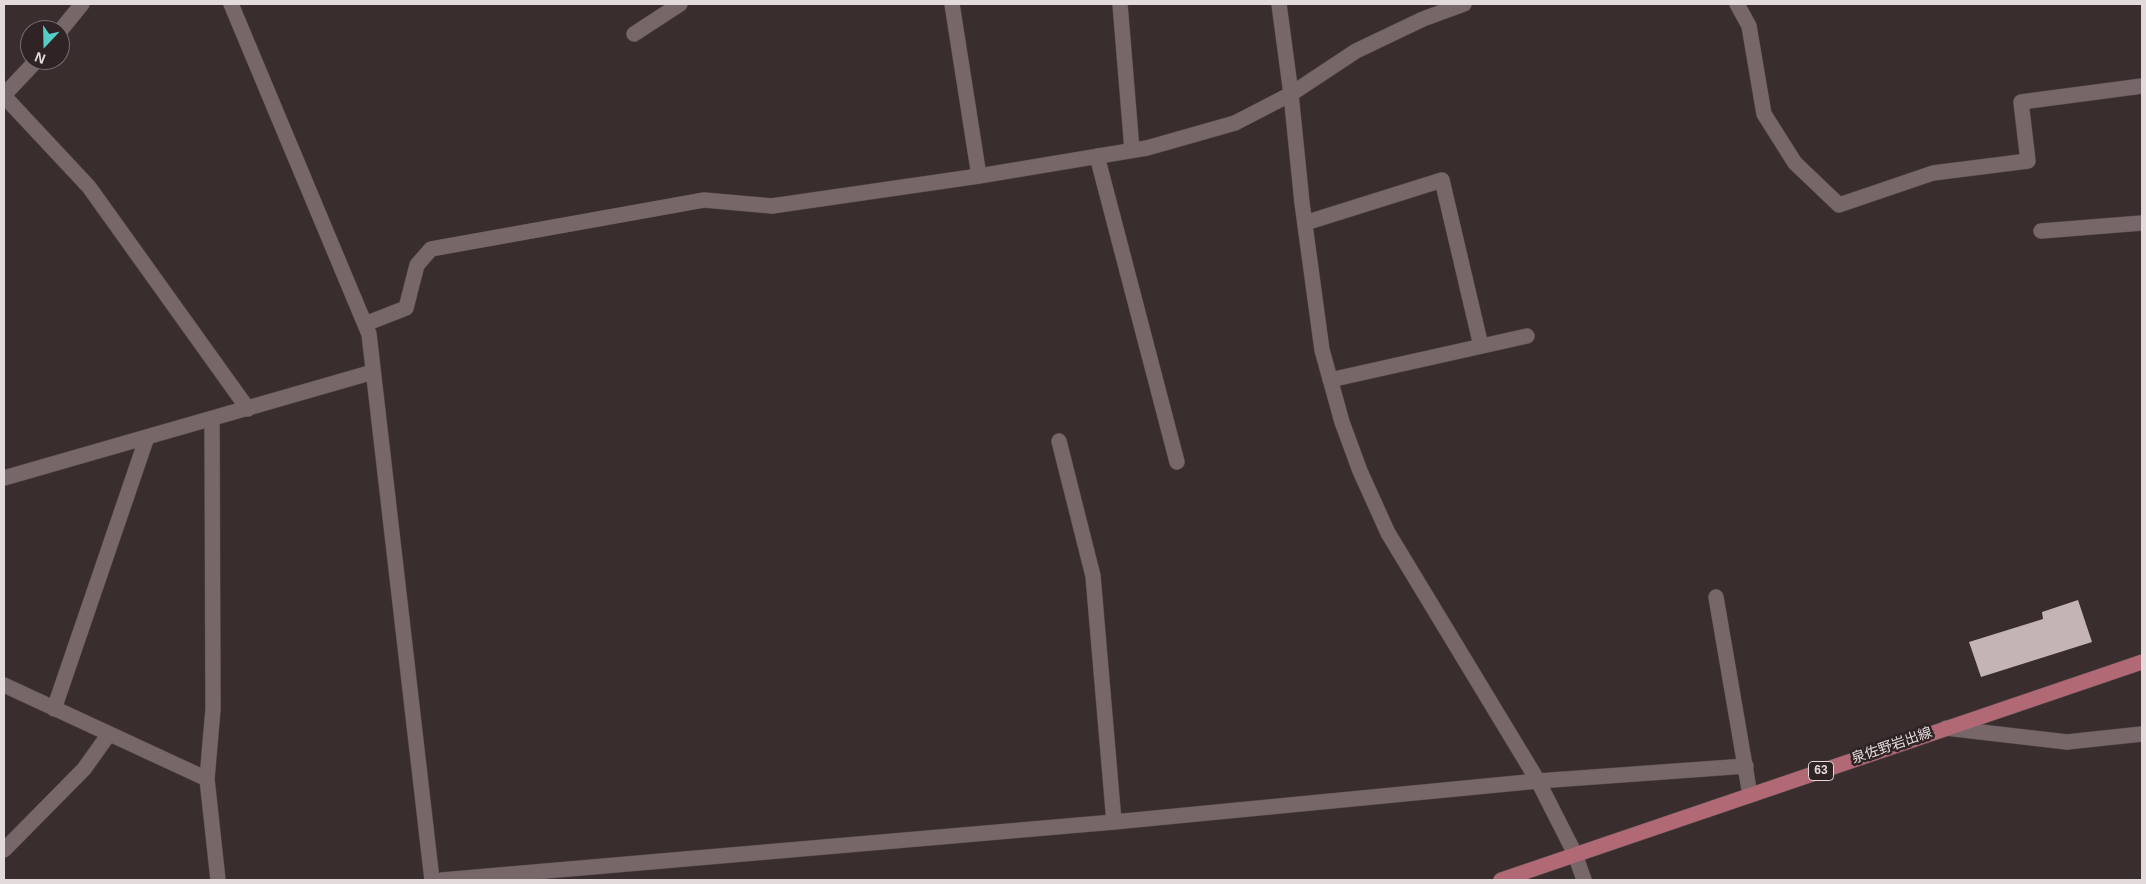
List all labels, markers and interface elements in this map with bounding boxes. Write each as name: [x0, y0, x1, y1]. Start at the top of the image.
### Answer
north arrow: [20, 20, 70, 70]
text: N: [32, 49, 48, 67]
street label: 泉佐野岩出線: [1850, 724, 1934, 768]
road number: 63: [1808, 761, 1834, 780]

